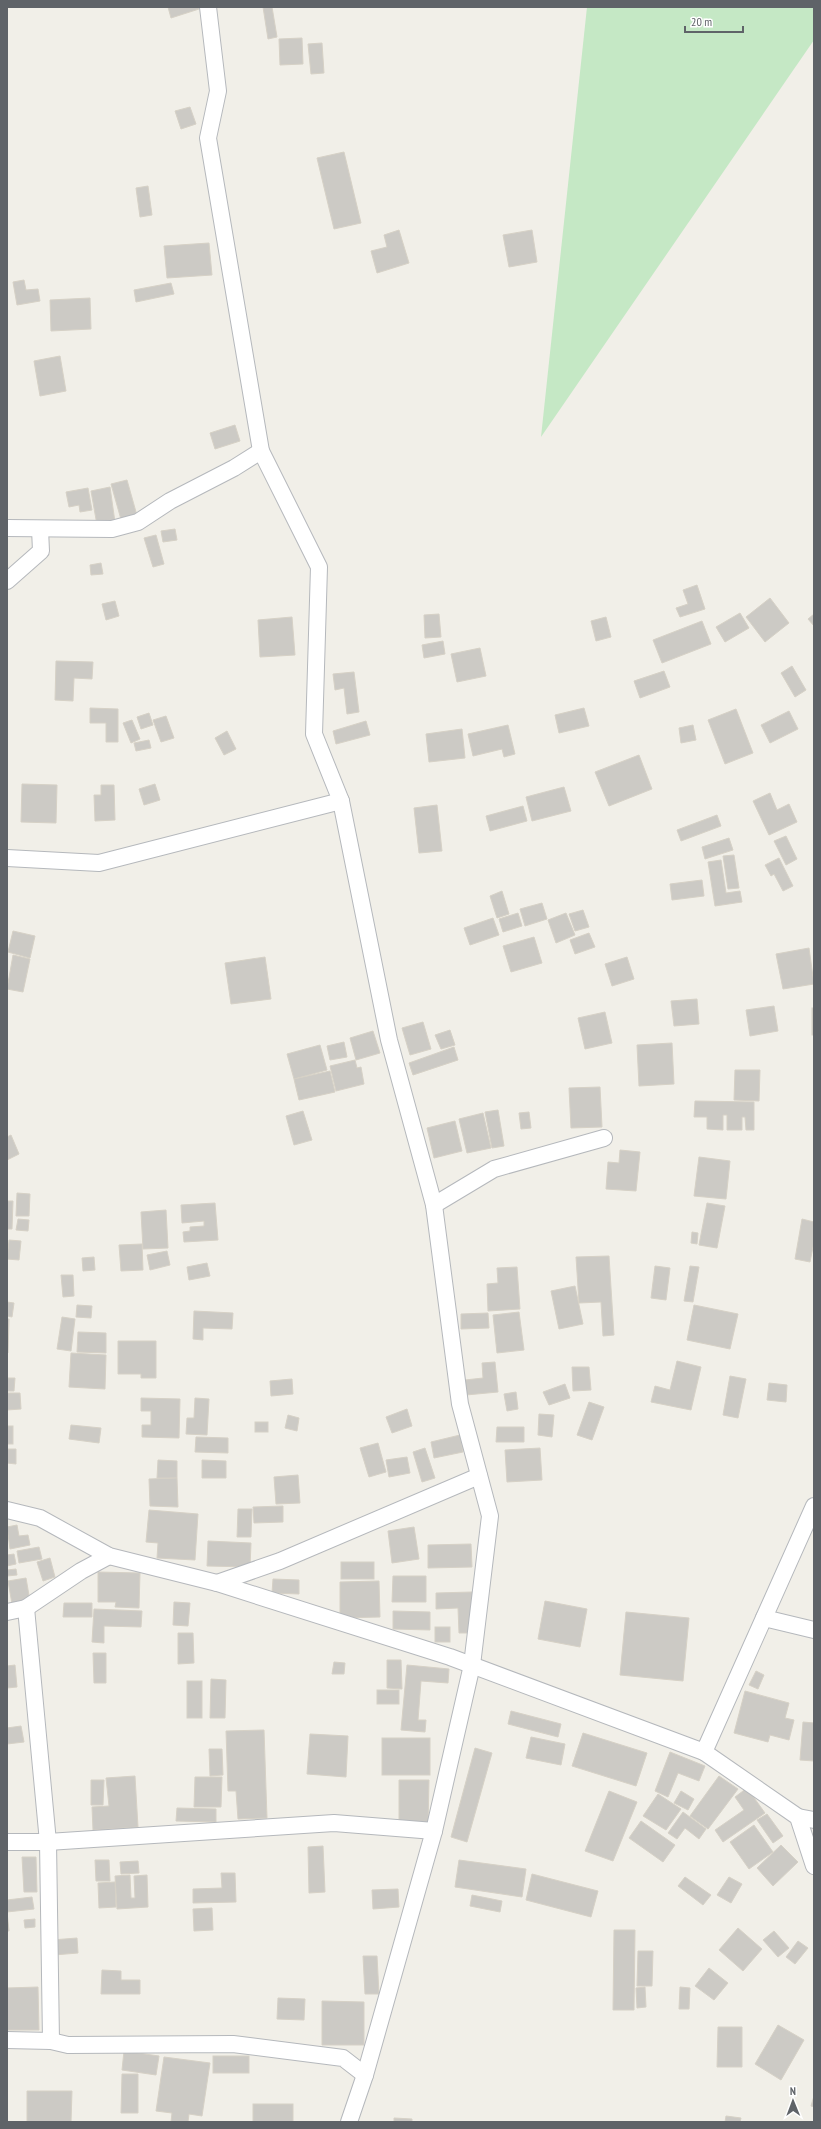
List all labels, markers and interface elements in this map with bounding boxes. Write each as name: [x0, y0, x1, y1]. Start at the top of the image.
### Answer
scale bar: [685, 8, 743, 34]
text: 20 m: [691, 14, 712, 29]
north arrow: [773, 2081, 813, 2121]
text: N: [790, 2084, 796, 2098]

